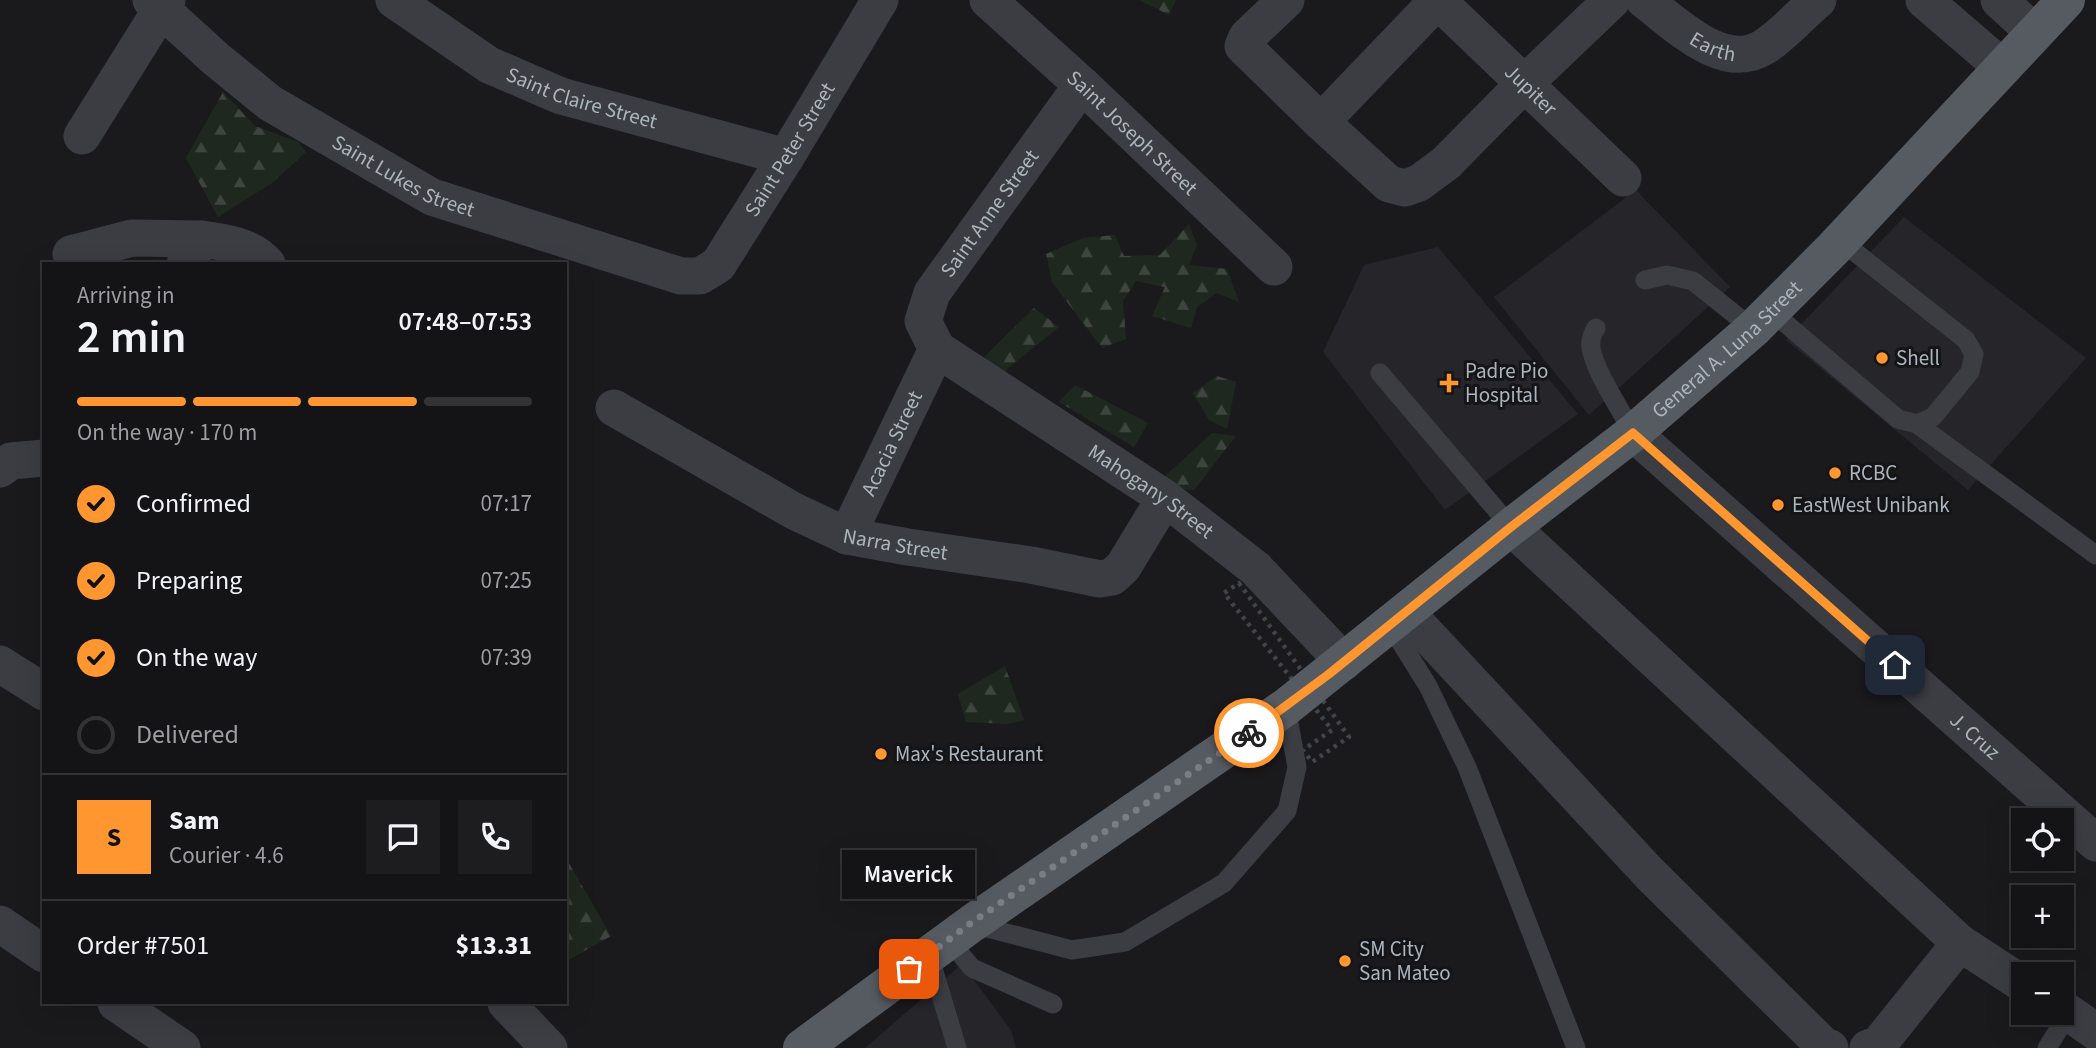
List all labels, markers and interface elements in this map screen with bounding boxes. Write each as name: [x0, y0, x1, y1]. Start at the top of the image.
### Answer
street label: Earth: [1684, 24, 1738, 69]
street label: Jupiter: [1498, 57, 1565, 123]
street label: Saint Claire Street: [502, 59, 661, 136]
street label: Saint Joseph Street: [1060, 63, 1204, 202]
street label: Saint Peter Street: [737, 77, 842, 223]
street label: Saint Lukes Street: [326, 127, 478, 225]
street label: Saint Anne Street: [933, 143, 1046, 283]
street label: General A. Luna Street: [1645, 273, 1809, 425]
text: Arriving in: [77, 279, 175, 312]
text: 07:48–07:53: [399, 303, 532, 340]
text: 2 min: [77, 305, 186, 370]
place label: Shell: [1896, 343, 1940, 373]
marker: Shell: [1874, 350, 1890, 366]
place label: Padre Pio Hospital: [1465, 356, 1548, 410]
marker: Padre Pio Hospital: [1439, 373, 1459, 393]
street label: Acacia Street: [854, 386, 930, 501]
text: On the way · 170 m: [77, 416, 257, 449]
street label: Mahogany Street: [1082, 437, 1220, 546]
place label: RCBC: [1849, 458, 1897, 488]
marker: RCBC: [1827, 465, 1843, 481]
icon: check: [77, 485, 115, 523]
text: Confirmed: [136, 485, 251, 522]
text: 07:17: [481, 487, 532, 520]
place label: EastWest Unibank: [1792, 490, 1950, 520]
marker: EastWest Unibank: [1770, 497, 1786, 513]
street label: Narra Street: [841, 521, 950, 568]
icon: check: [77, 562, 115, 600]
text: Preparing: [136, 562, 242, 599]
text: 07:25: [481, 564, 532, 597]
pin: [1865, 635, 1925, 695]
icon: check: [77, 639, 115, 677]
text: On the way: [136, 639, 257, 676]
text: 07:39: [481, 641, 532, 674]
icon: home: [1876, 646, 1914, 684]
courier: [1214, 698, 1284, 768]
street label: J. Cruz: [1943, 705, 2007, 767]
icon: bike: [1230, 714, 1268, 752]
text: Delivered: [136, 716, 239, 753]
place label: Max's Restaurant: [895, 739, 1043, 769]
marker: Max's Restaurant: [873, 746, 889, 762]
button: chat: [366, 800, 440, 874]
button: phone: [458, 800, 532, 874]
text: Sam: [169, 802, 219, 839]
map controls: [2011, 808, 2074, 1025]
button: locate: [2011, 808, 2074, 871]
text: S: [107, 819, 121, 856]
text: Courier · 4.6: [169, 839, 284, 872]
callout: Maverick: [842, 850, 976, 899]
text: Maverick: [864, 858, 953, 891]
button: +: [2011, 885, 2074, 948]
text: Order #7501: [77, 927, 209, 964]
text: $13.31: [456, 927, 532, 964]
place label: SM City San Mateo: [1359, 934, 1451, 988]
pin: [879, 939, 939, 999]
icon: bag: [890, 950, 928, 988]
marker: SM City San Mateo: [1337, 953, 1353, 969]
button: −: [2011, 962, 2074, 1025]

